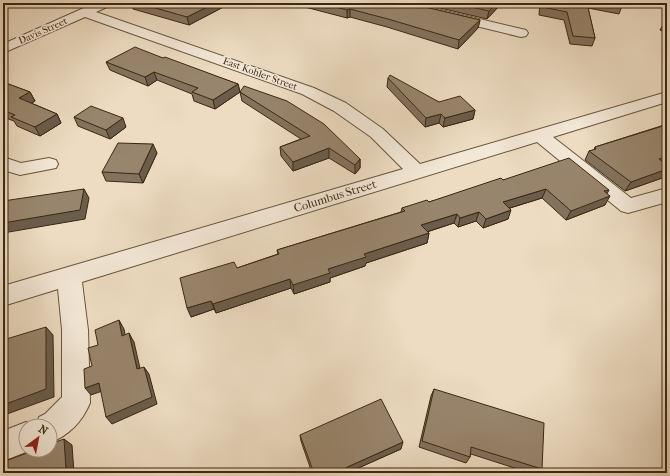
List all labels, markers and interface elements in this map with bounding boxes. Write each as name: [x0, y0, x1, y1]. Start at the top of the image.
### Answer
street label: Davis Street: [17, 15, 70, 47]
street label: East Kohler Street: [221, 55, 299, 93]
street label: Columbus Street: [292, 177, 379, 215]
north arrow: [18, 418, 58, 458]
text: N: [36, 422, 51, 438]

